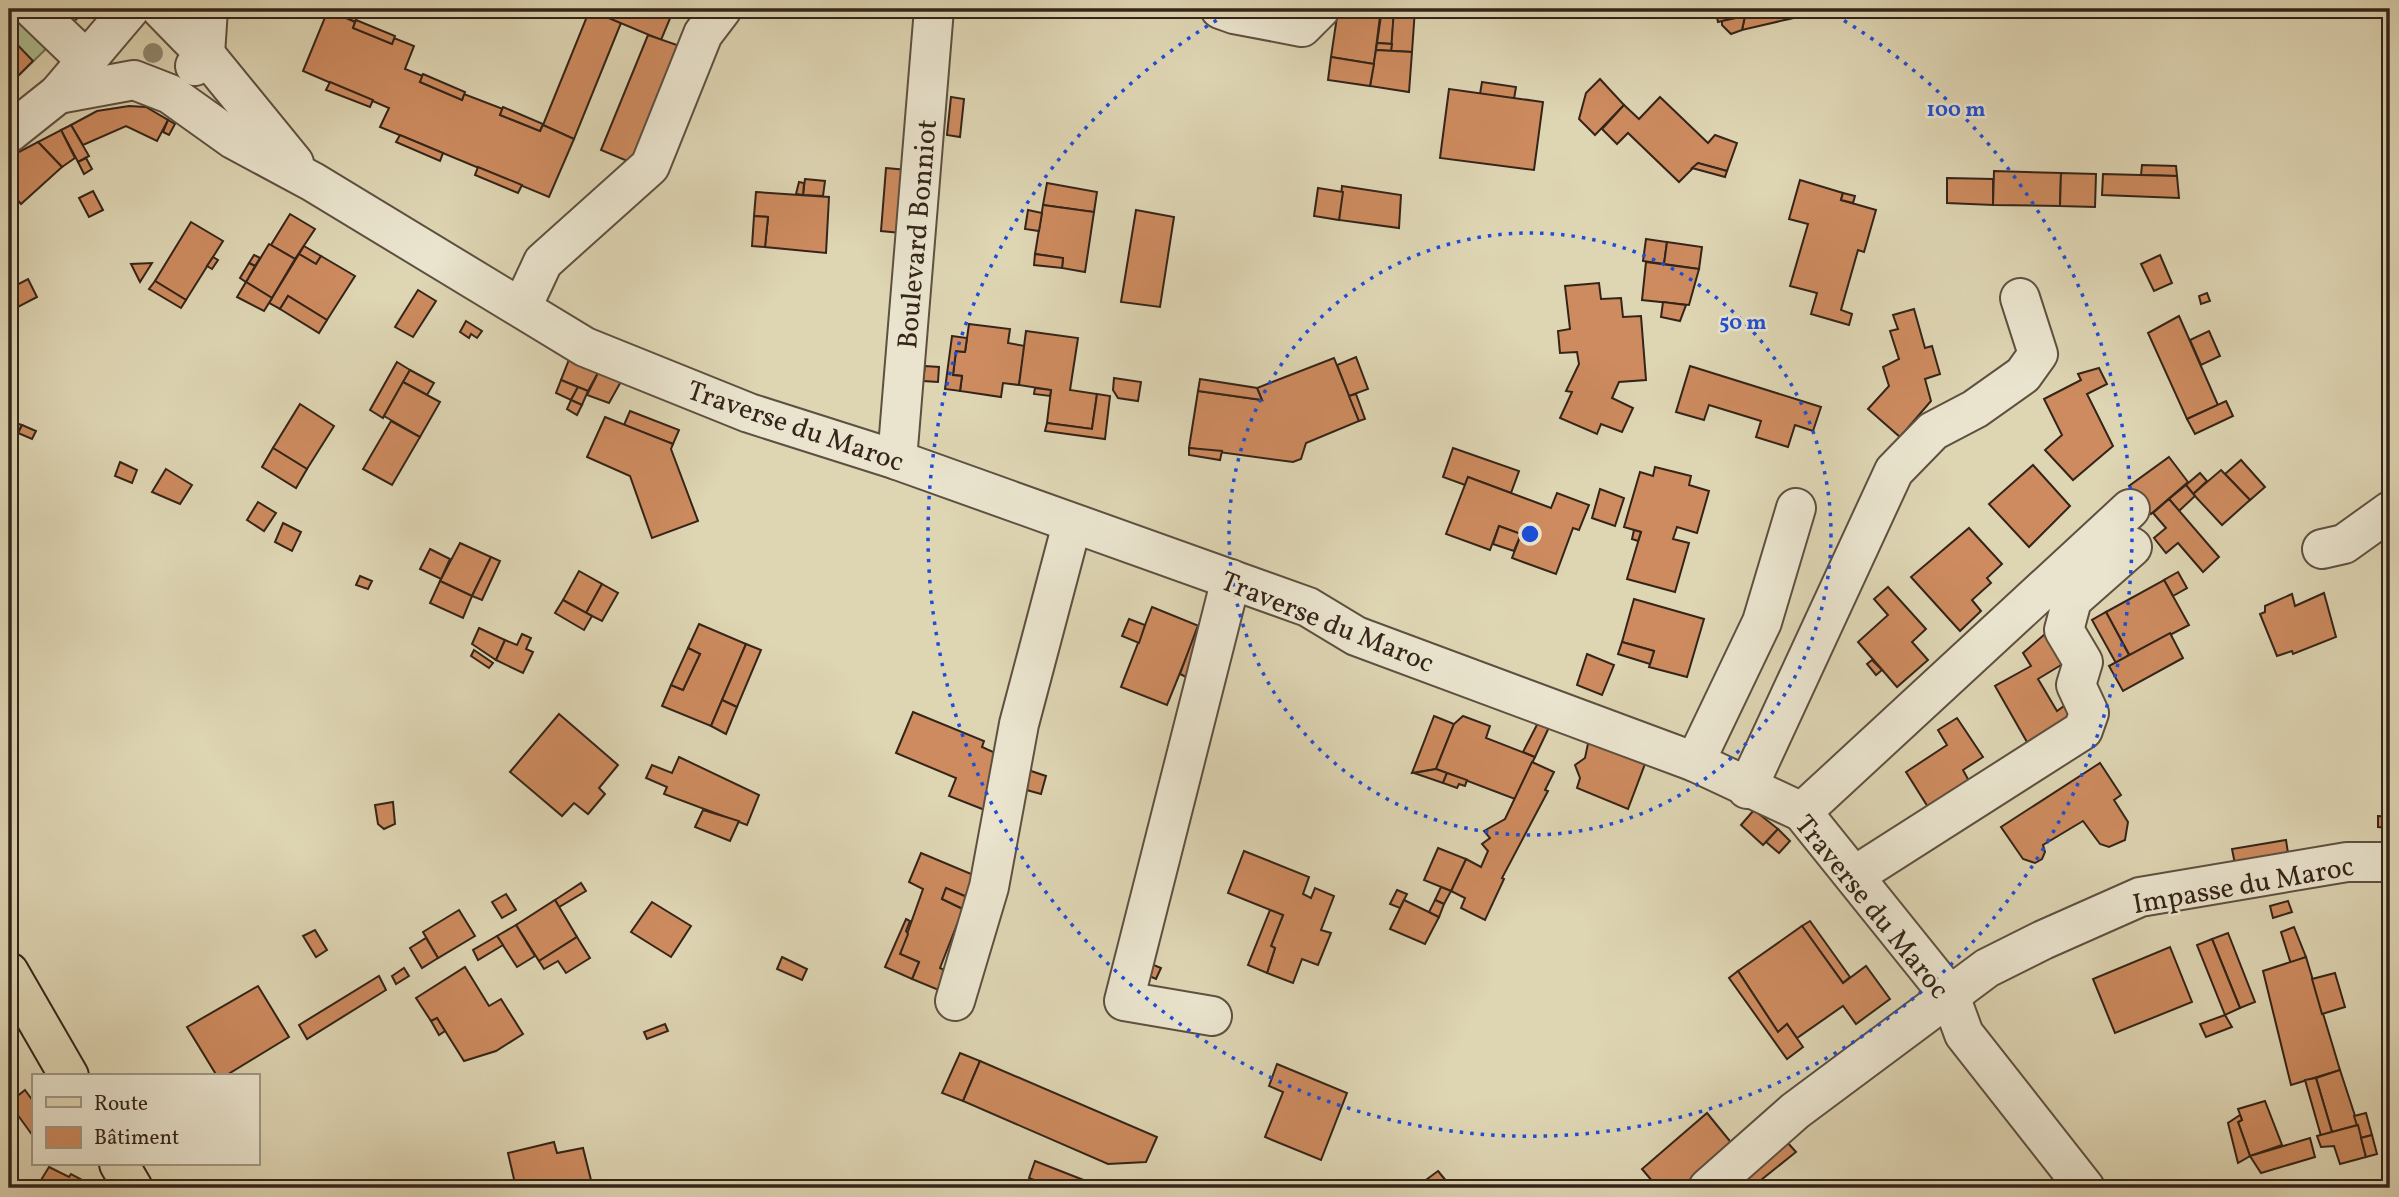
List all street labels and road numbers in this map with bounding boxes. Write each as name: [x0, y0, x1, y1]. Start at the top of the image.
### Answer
street label: Boulevard Bonniot: [889, 118, 948, 351]
street label: Traverse du Maroc: [682, 372, 909, 483]
street label: Traverse du Maroc: [1215, 563, 1440, 684]
street label: Traverse du Maroc: [1785, 807, 1958, 1008]
street label: Impasse du Maroc: [2130, 848, 2357, 925]

